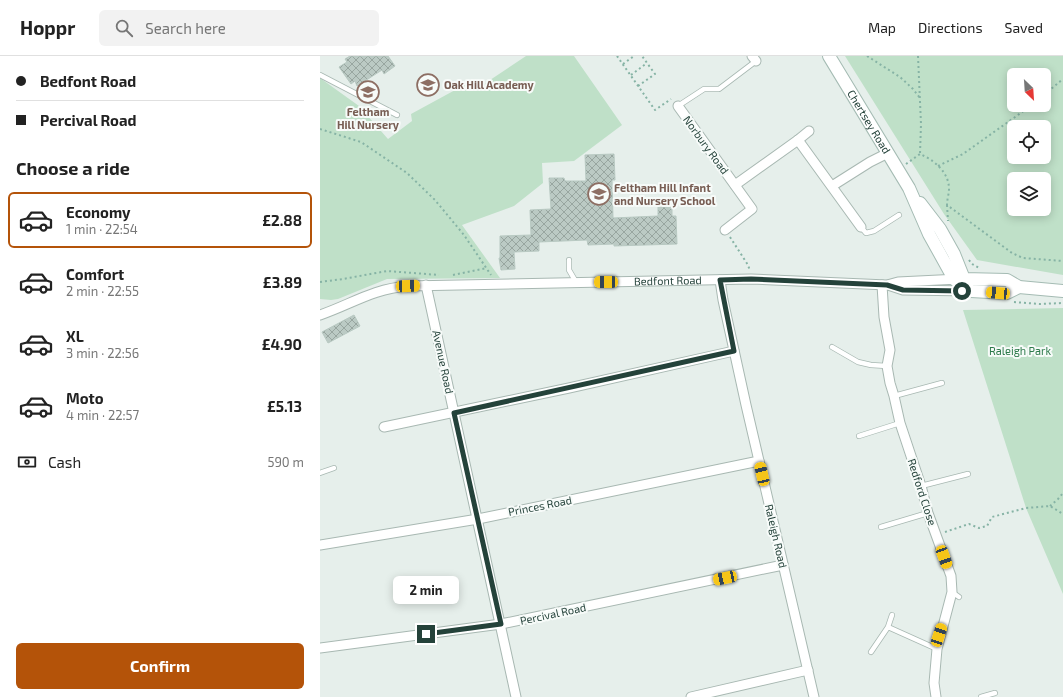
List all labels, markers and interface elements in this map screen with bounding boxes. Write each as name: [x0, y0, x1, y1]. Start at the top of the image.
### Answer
search box: [99, 10, 379, 46]
text: Hoppr: [20, 16, 75, 39]
icon: search: [113, 17, 135, 39]
text: Search here: [145, 19, 226, 37]
text: Map: [868, 19, 896, 36]
text: Directions: [918, 19, 983, 36]
text: Saved: [1005, 19, 1043, 36]
north arrow: [1007, 68, 1051, 112]
map controls: [1007, 68, 1051, 216]
text: Bedfont Road: [40, 72, 136, 90]
school or university icon: Oak Hill Academy: [415, 72, 441, 98]
place label: Oak Hill Academy: [444, 78, 535, 92]
school or university icon: Feltham Hill Nursery: [355, 79, 381, 105]
street label: Chertsey Road: [845, 87, 894, 156]
place label: Feltham Hill Nursery: [337, 105, 400, 132]
text: Percival Road: [40, 111, 136, 129]
street label: Norbury Road: [681, 113, 732, 176]
button: locate: [1007, 120, 1051, 164]
text: Choose a ride: [16, 157, 130, 179]
button: layers: [1007, 172, 1051, 216]
school or university icon: Feltham Hill Infant and Nursery School: [586, 181, 612, 207]
place label: Feltham Hill Infant and Nursery School: [614, 181, 716, 208]
icon: car: [18, 202, 54, 238]
text: Economy: [66, 203, 131, 221]
text: £2.88: [262, 211, 302, 229]
text: 1 min · 22:54: [66, 221, 138, 237]
icon: car: [18, 264, 54, 300]
text: Comfort: [66, 265, 124, 283]
text: £3.89: [263, 273, 302, 291]
street label: Bedfont Road: [634, 273, 702, 287]
car: [594, 276, 618, 288]
car: [396, 280, 420, 292]
route start: [953, 282, 971, 300]
text: 2 min · 22:55: [66, 283, 139, 299]
car: [986, 286, 1010, 300]
icon: car: [18, 326, 54, 362]
text: XL: [66, 327, 84, 345]
street label: Avenue Road: [430, 329, 457, 395]
text: £4.90: [262, 335, 302, 353]
park label: Raleigh Park: [989, 344, 1052, 357]
text: 3 min · 22:56: [66, 345, 139, 361]
icon: car: [18, 388, 54, 424]
text: Moto: [66, 389, 104, 407]
text: £5.13: [267, 397, 302, 415]
text: 4 min · 22:57: [66, 407, 139, 423]
icon: cash: [16, 451, 38, 473]
text: Cash: [48, 453, 81, 471]
text: 590 m: [267, 454, 304, 470]
street label: Redford Close: [906, 457, 939, 527]
car: [753, 461, 771, 487]
street label: Princes Road: [507, 493, 573, 518]
street label: Raleigh Road: [763, 503, 790, 569]
car: [934, 544, 954, 570]
car: [712, 570, 738, 586]
callout: 2 min: [393, 576, 459, 604]
text: 2 min: [409, 582, 443, 598]
street label: Percival Road: [519, 600, 587, 627]
car: [930, 622, 948, 648]
route end: [417, 625, 435, 643]
button: Confirm: [16, 643, 304, 689]

